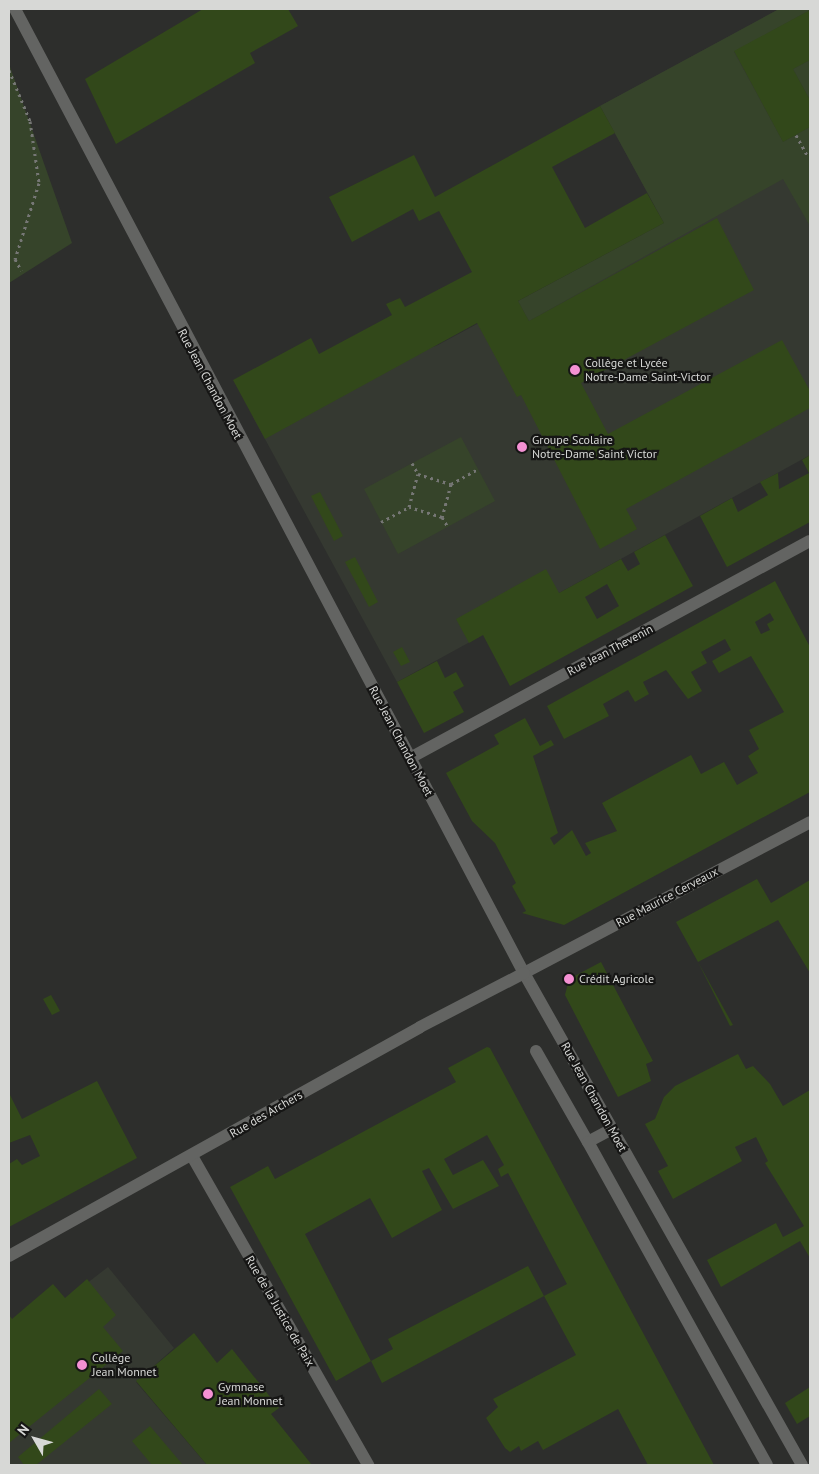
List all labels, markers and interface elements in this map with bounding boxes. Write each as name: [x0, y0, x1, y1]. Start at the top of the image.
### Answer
street label: Rue Jean Chandon Moet: [175, 326, 245, 442]
place label: Collège et Lycée Notre-Dame Saint-Victor: [585, 356, 711, 384]
marker: Collège et Lycée Notre-Dame Saint-Victor: [569, 364, 581, 376]
place label: Groupe Scolaire Notre-Dame Saint Victor: [532, 433, 657, 461]
marker: Groupe Scolaire Notre-Dame Saint Victor: [516, 441, 528, 453]
street label: Rue Jean Thevenin: [565, 621, 655, 679]
street label: Rue Jean Chandon Moet: [366, 683, 436, 799]
street label: Rue Maurice Cerveaux: [614, 864, 720, 930]
place label: Crédit Agricole: [579, 972, 655, 986]
marker: Crédit Agricole: [563, 973, 575, 985]
street label: Rue Jean Chandon Moet: [558, 1040, 630, 1154]
street label: Rue des Archers: [227, 1087, 305, 1141]
street label: Rue de la Justice de Paix: [242, 1253, 318, 1369]
place label: Collège Jean Monnet: [92, 1351, 157, 1379]
marker: Collège Jean Monnet: [76, 1359, 88, 1371]
place label: Gymnase Jean Monnet: [218, 1380, 283, 1408]
marker: Gymnase Jean Monnet: [202, 1388, 214, 1400]
north arrow: [10, 1414, 60, 1464]
text: N: [13, 1421, 33, 1439]

